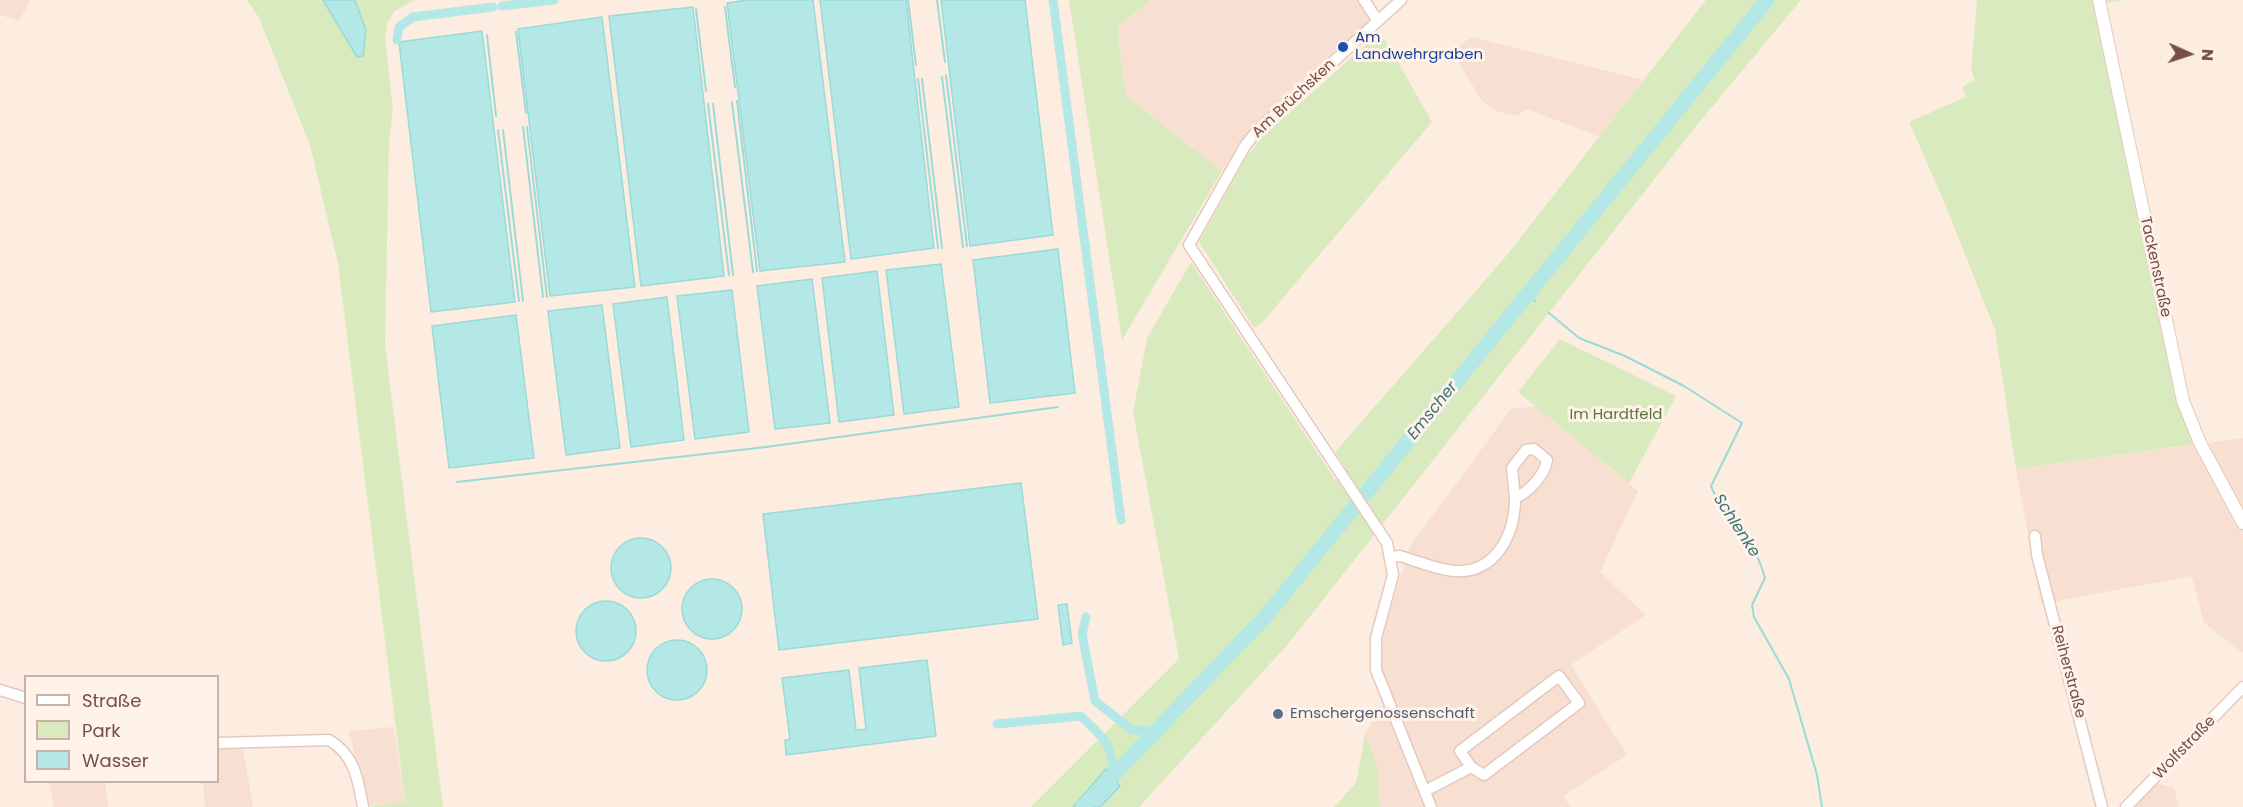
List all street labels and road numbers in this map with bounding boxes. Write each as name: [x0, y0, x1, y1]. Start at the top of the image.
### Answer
street label: Am Brüchsken: [1249, 56, 1339, 142]
street label: Tackenstraße: [2136, 215, 2174, 319]
street label: Reiherstraße: [2047, 624, 2089, 720]
street label: Wolfstraße: [2150, 712, 2220, 784]

